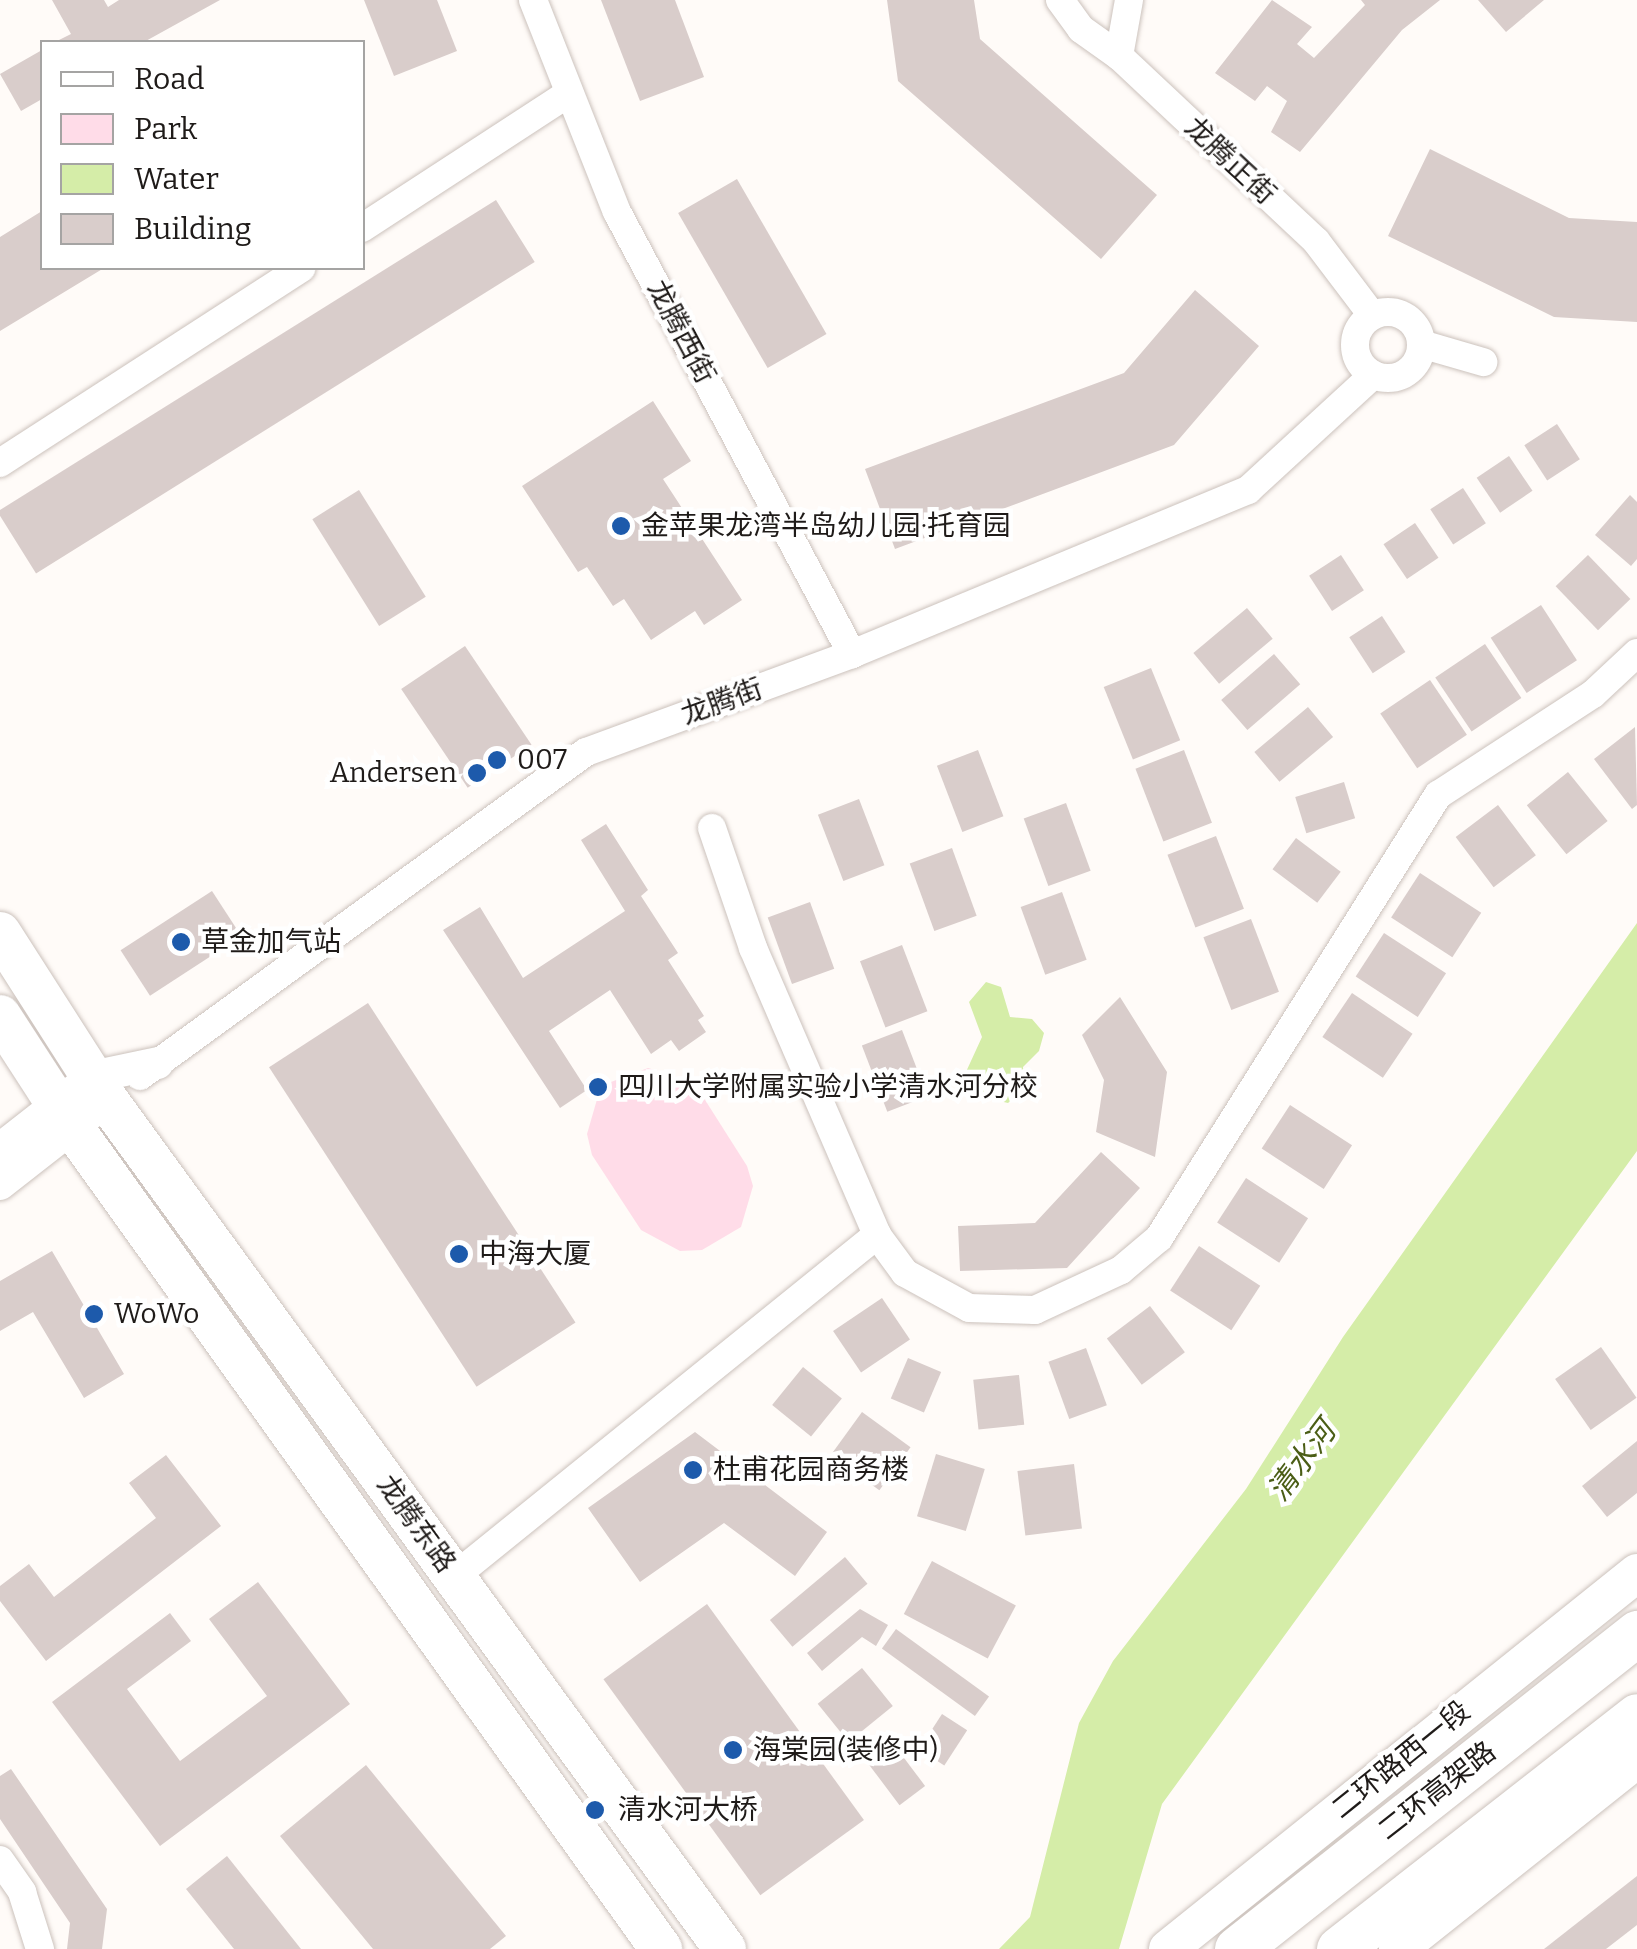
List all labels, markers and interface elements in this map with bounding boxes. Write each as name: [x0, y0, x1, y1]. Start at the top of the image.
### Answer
legend: [40, 40, 365, 270]
text: Road: [134, 61, 205, 97]
text: Park: [134, 111, 197, 147]
street label: 龙腾正街: [1178, 111, 1282, 211]
text: Water: [134, 161, 219, 197]
text: Building: [134, 211, 252, 247]
street label: 龙腾西街: [640, 275, 722, 389]
place label: 金苹果龙湾半岛幼儿园·托育园: [641, 509, 1011, 543]
marker: 金苹果龙湾半岛幼儿园·托育园: [610, 515, 632, 537]
street label: 龙腾街: [677, 672, 767, 732]
place label: 007: [517, 743, 567, 777]
marker: 007: [486, 749, 508, 771]
place label: Andersen: [330, 756, 457, 790]
marker: Andersen: [466, 762, 488, 784]
place label: 草金加气站: [201, 925, 341, 959]
marker: 草金加气站: [170, 931, 192, 953]
place label: 四川大学附属实验小学清水河分校: [618, 1070, 1038, 1104]
marker: 四川大学附属实验小学清水河分校: [587, 1076, 609, 1098]
place label: 中海大厦: [479, 1237, 591, 1271]
marker: 中海大厦: [448, 1243, 470, 1265]
place label: WoWo: [114, 1297, 199, 1331]
marker: WoWo: [83, 1303, 105, 1325]
water label: 清水河: [1261, 1414, 1343, 1508]
place label: 杜甫花园商务楼: [713, 1453, 909, 1487]
marker: 杜甫花园商务楼: [682, 1459, 704, 1481]
street label: 龙腾东路: [369, 1469, 463, 1579]
street label: 二环路西一段: [1325, 1694, 1477, 1826]
place label: 海棠园(装修中): [753, 1733, 938, 1767]
street label: 二环高架路: [1371, 1735, 1503, 1847]
marker: 海棠园(装修中): [722, 1739, 744, 1761]
place label: 清水河大桥: [618, 1793, 758, 1827]
marker: 清水河大桥: [582, 1797, 608, 1823]

